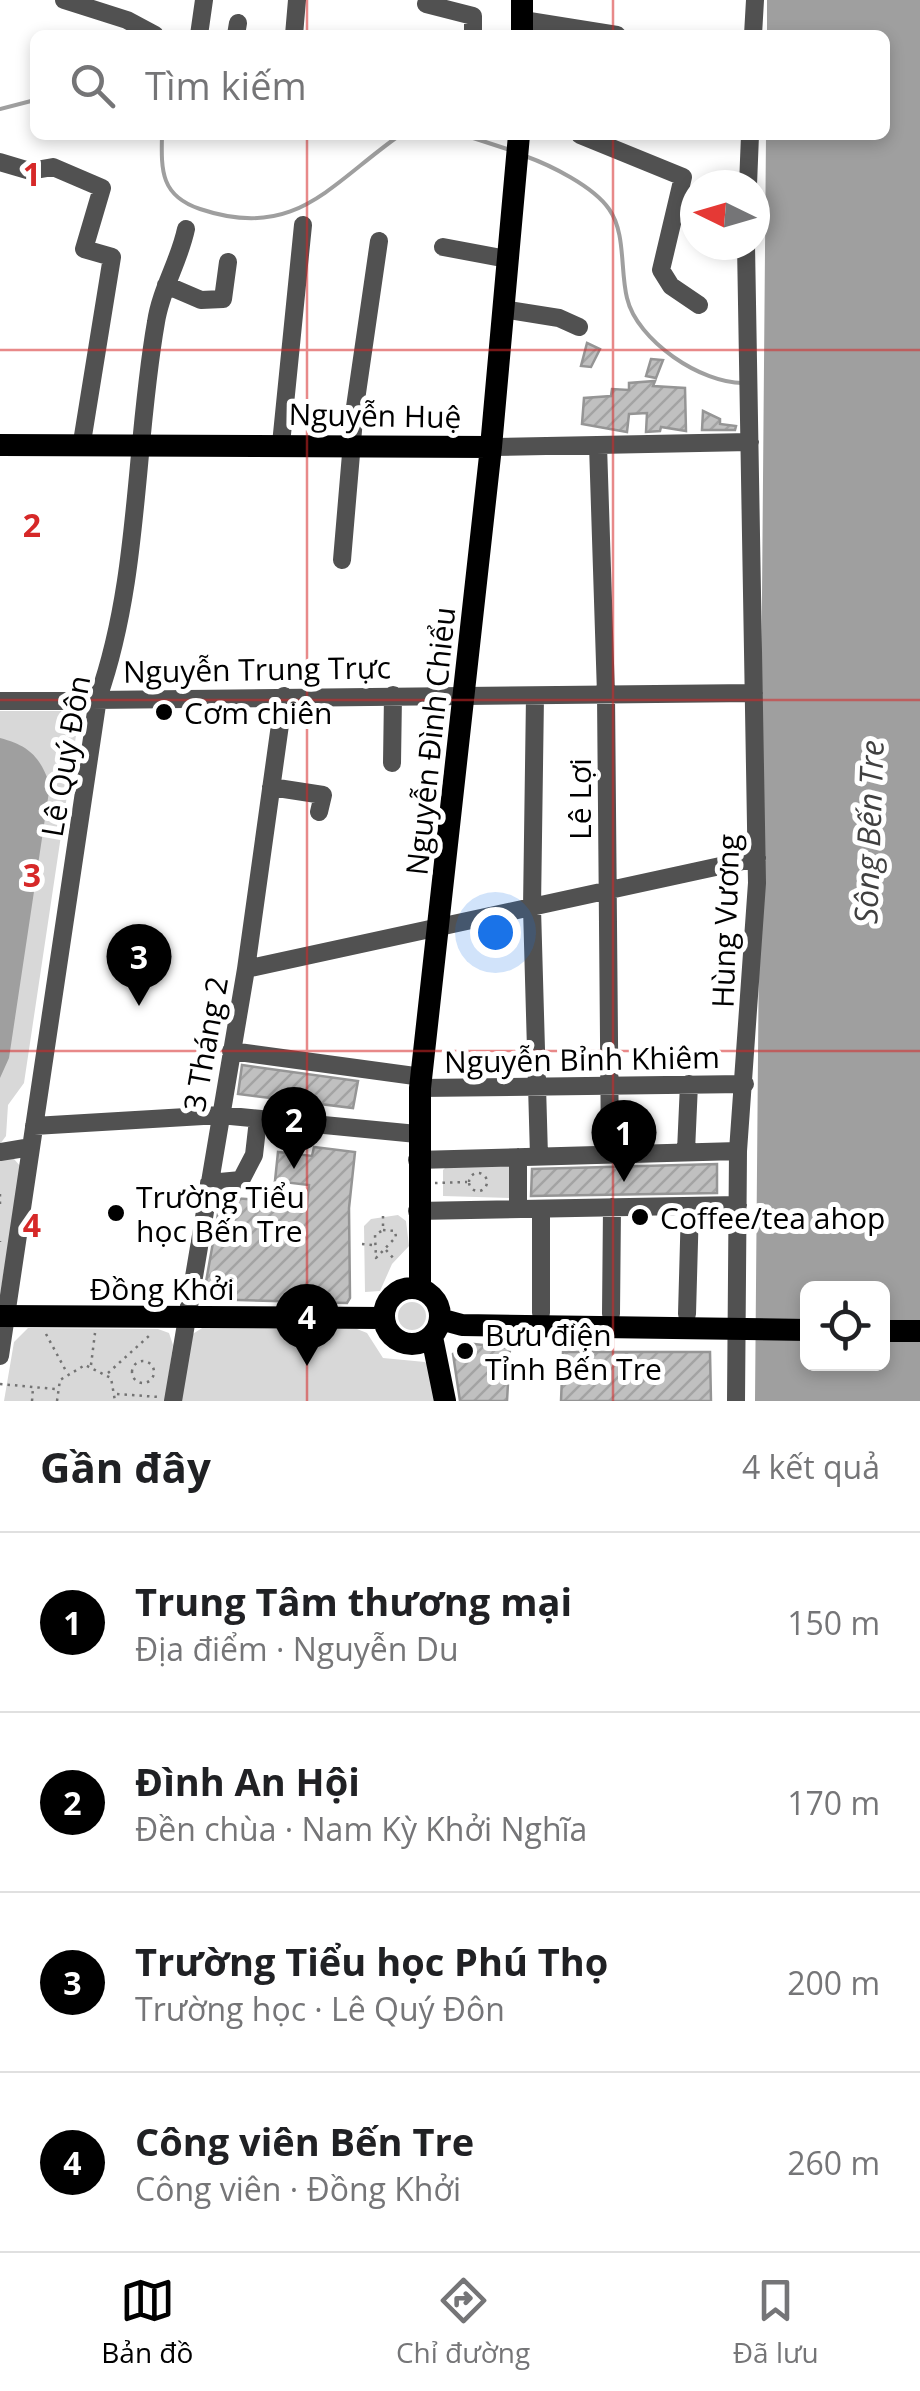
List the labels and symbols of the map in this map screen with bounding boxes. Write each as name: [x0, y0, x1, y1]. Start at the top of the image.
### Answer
text: 1: [23, 152, 41, 195]
north arrow: [680, 170, 770, 260]
street label: Nguyễn Huệ: [288, 393, 462, 437]
text: 2: [23, 503, 41, 546]
street label: Nguyễn Đình Chiểu: [396, 605, 464, 877]
street label: Nguyễn Trung Trực: [123, 646, 391, 692]
street label: Lê Quý Đôn: [31, 672, 99, 840]
place label: Cơm chiên: [184, 692, 332, 733]
marker: Cơm chiên: [153, 701, 175, 723]
water label: Sông Bến Tre: [843, 739, 893, 925]
street label: Lê Lợi: [559, 758, 600, 840]
street label: Hùng Vương: [701, 833, 749, 1009]
text: 3: [23, 853, 41, 896]
your location: [470, 907, 521, 958]
pin: 3: [106, 924, 172, 1006]
street label: 3 Tháng 2: [173, 973, 237, 1115]
street label: Nguyễn Bỉnh Khiêm: [444, 1036, 720, 1082]
pin: 2: [262, 1086, 326, 1169]
pin: 1: [592, 1100, 656, 1182]
place label: Trường Tiểu học Bến Tre: [136, 1176, 305, 1251]
place label: Coffee/tea ahop: [660, 1197, 885, 1238]
marker: Trường Tiểu học Bến Tre: [105, 1202, 127, 1224]
text: 4: [23, 1203, 41, 1246]
marker: Coffee/tea ahop: [629, 1206, 651, 1228]
street label: Đồng Khởi: [90, 1268, 234, 1309]
pin: 4: [274, 1284, 340, 1366]
place label: Bưu điện Tỉnh Bến Tre: [485, 1314, 662, 1389]
marker: Bưu điện Tỉnh Bến Tre: [454, 1340, 476, 1362]

